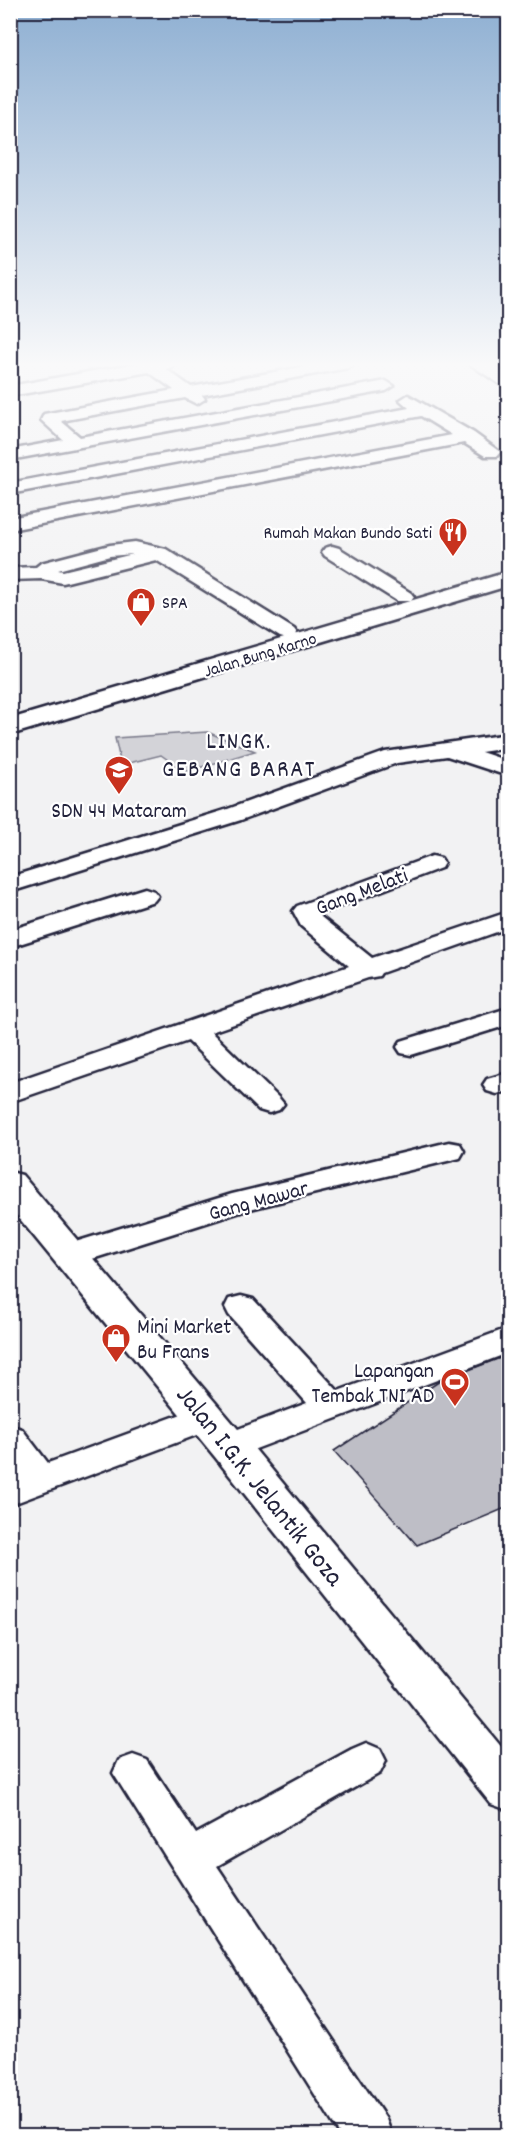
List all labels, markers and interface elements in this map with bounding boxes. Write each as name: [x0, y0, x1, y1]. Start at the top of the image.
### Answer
restaurant icon: Rumah Makan Bundo Sati: [437, 516, 469, 558]
place label: Rumah Makan Bundo Sati: [264, 522, 432, 547]
shop icon: SPA: [125, 586, 157, 628]
place label: SPA: [162, 592, 188, 617]
street label: Jalan Bung Karno: [201, 627, 320, 685]
district label: LINGK. GEBANG BARAT: [162, 726, 316, 788]
school or university icon: SDN 44 Mataram: [103, 754, 135, 796]
place label: SDN 44 Mataram: [51, 797, 187, 828]
street label: Gang Melati: [312, 861, 413, 925]
street label: Gang Mawar: [206, 1174, 313, 1231]
place label: Mini Market Bu Frans: [137, 1313, 231, 1369]
shop icon: Mini Market Bu Frans: [100, 1322, 132, 1364]
place label: Lapangan Tembak TNI AD: [312, 1357, 434, 1413]
sports icon: Lapangan Tembak TNI AD: [439, 1366, 471, 1408]
street label: Jalan I.G.K. Jelantik Goza: [165, 1378, 352, 1596]

